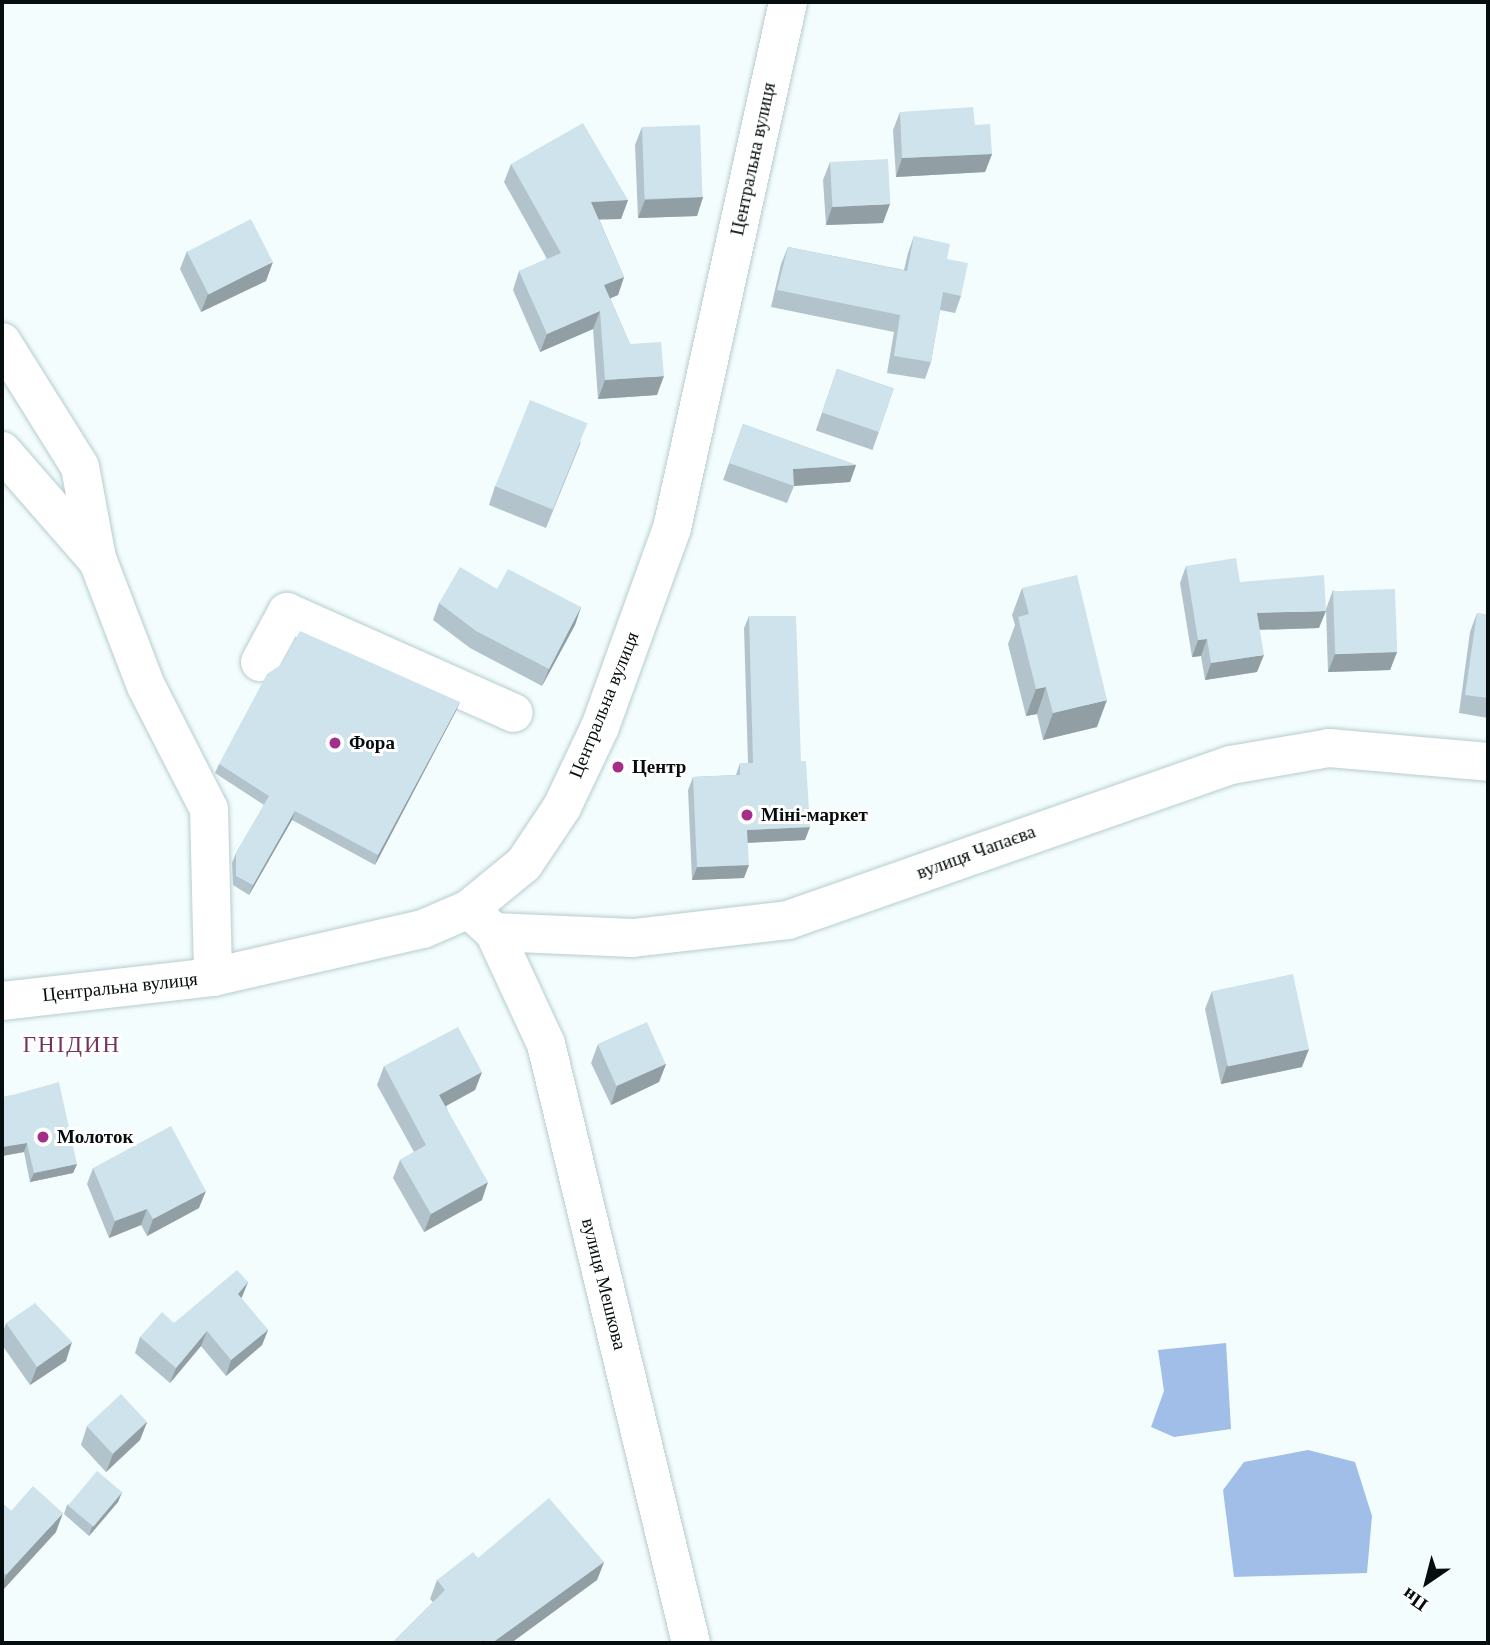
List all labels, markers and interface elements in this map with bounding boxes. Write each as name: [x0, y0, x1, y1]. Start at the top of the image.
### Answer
street label: Центральна вулиця: [726, 80, 780, 238]
street label: Центральна вулиця: [564, 628, 644, 782]
place label: Фора: [349, 732, 395, 754]
marker: Фора: [327, 735, 343, 751]
place label: Центр: [632, 756, 686, 778]
marker: Центр: [610, 759, 626, 775]
place label: Міні-маркет: [761, 804, 868, 826]
marker: Міні-маркет: [739, 807, 755, 823]
street label: вулиця Чапаєва: [913, 820, 1039, 884]
street label: Центральна вулиця: [41, 968, 199, 1006]
district label: ГНІДИН: [24, 1031, 120, 1059]
place label: Молоток: [57, 1126, 133, 1148]
marker: Молоток: [35, 1129, 51, 1145]
street label: вулиця Мешкова: [577, 1216, 631, 1352]
north arrow: [1392, 1547, 1462, 1617]
text: Пн: [1398, 1584, 1431, 1616]

